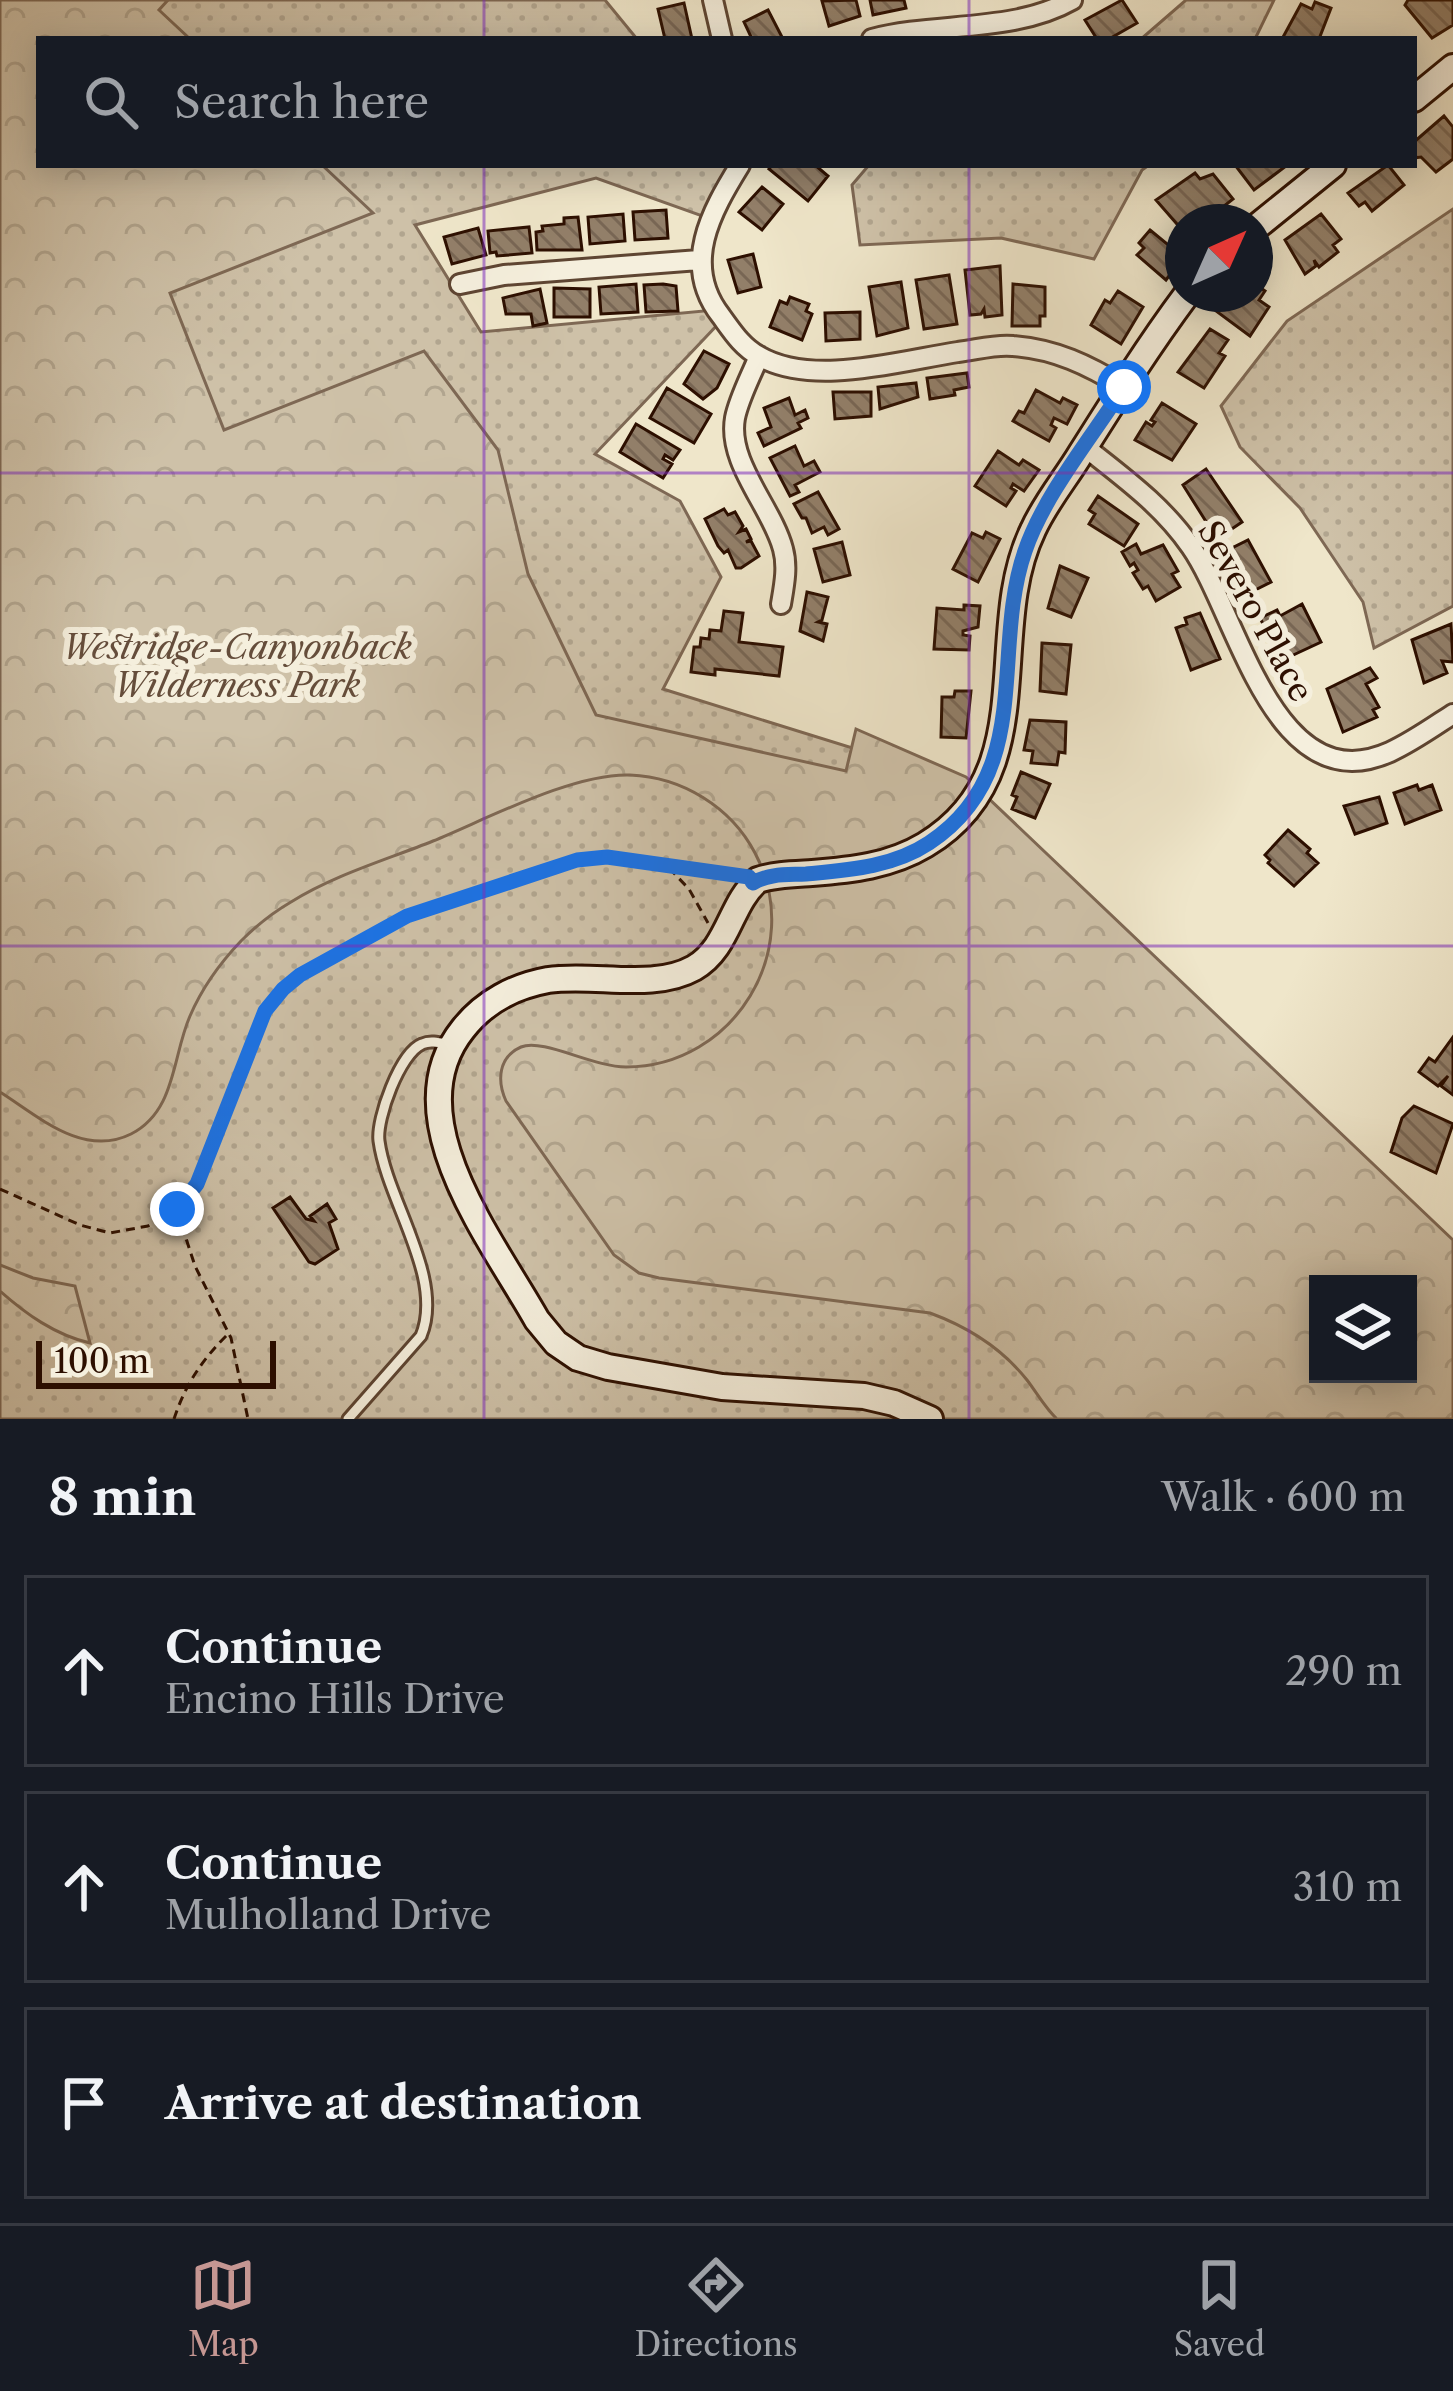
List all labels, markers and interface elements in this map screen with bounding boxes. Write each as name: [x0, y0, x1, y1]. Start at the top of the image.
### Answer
search box: [36, 36, 1417, 168]
icon: search: [78, 69, 144, 135]
text: Search here: [174, 74, 429, 130]
north arrow: [1165, 204, 1273, 312]
route start: [1097, 360, 1151, 414]
street label: Severo Place: [1189, 514, 1322, 709]
park label: Westridge-Canyonback Wilderness Park: [62, 627, 412, 706]
route end: [150, 1182, 204, 1236]
map controls: [1309, 1275, 1417, 1383]
button: layers: [1309, 1275, 1417, 1383]
scale bar: [36, 1335, 276, 1388]
text: 100 m: [54, 1341, 149, 1382]
text: 8 min: [48, 1466, 196, 1528]
text: Walk · 600 m: [1161, 1473, 1405, 1521]
text: Continue: [165, 1619, 382, 1675]
icon: ahead: [51, 1638, 117, 1704]
text: 290 m: [1285, 1647, 1402, 1695]
text: Encino Hills Drive: [165, 1675, 505, 1723]
text: Continue: [165, 1835, 382, 1891]
icon: ahead: [51, 1854, 117, 1920]
text: 310 m: [1293, 1863, 1402, 1911]
text: Mulholland Drive: [165, 1891, 491, 1939]
icon: arrive: [51, 2070, 117, 2136]
text: Arrive at destination: [165, 2075, 642, 2131]
tab: Map: [188, 2252, 259, 2365]
tab: Directions: [635, 2252, 798, 2365]
tab: Saved: [1173, 2252, 1265, 2365]

